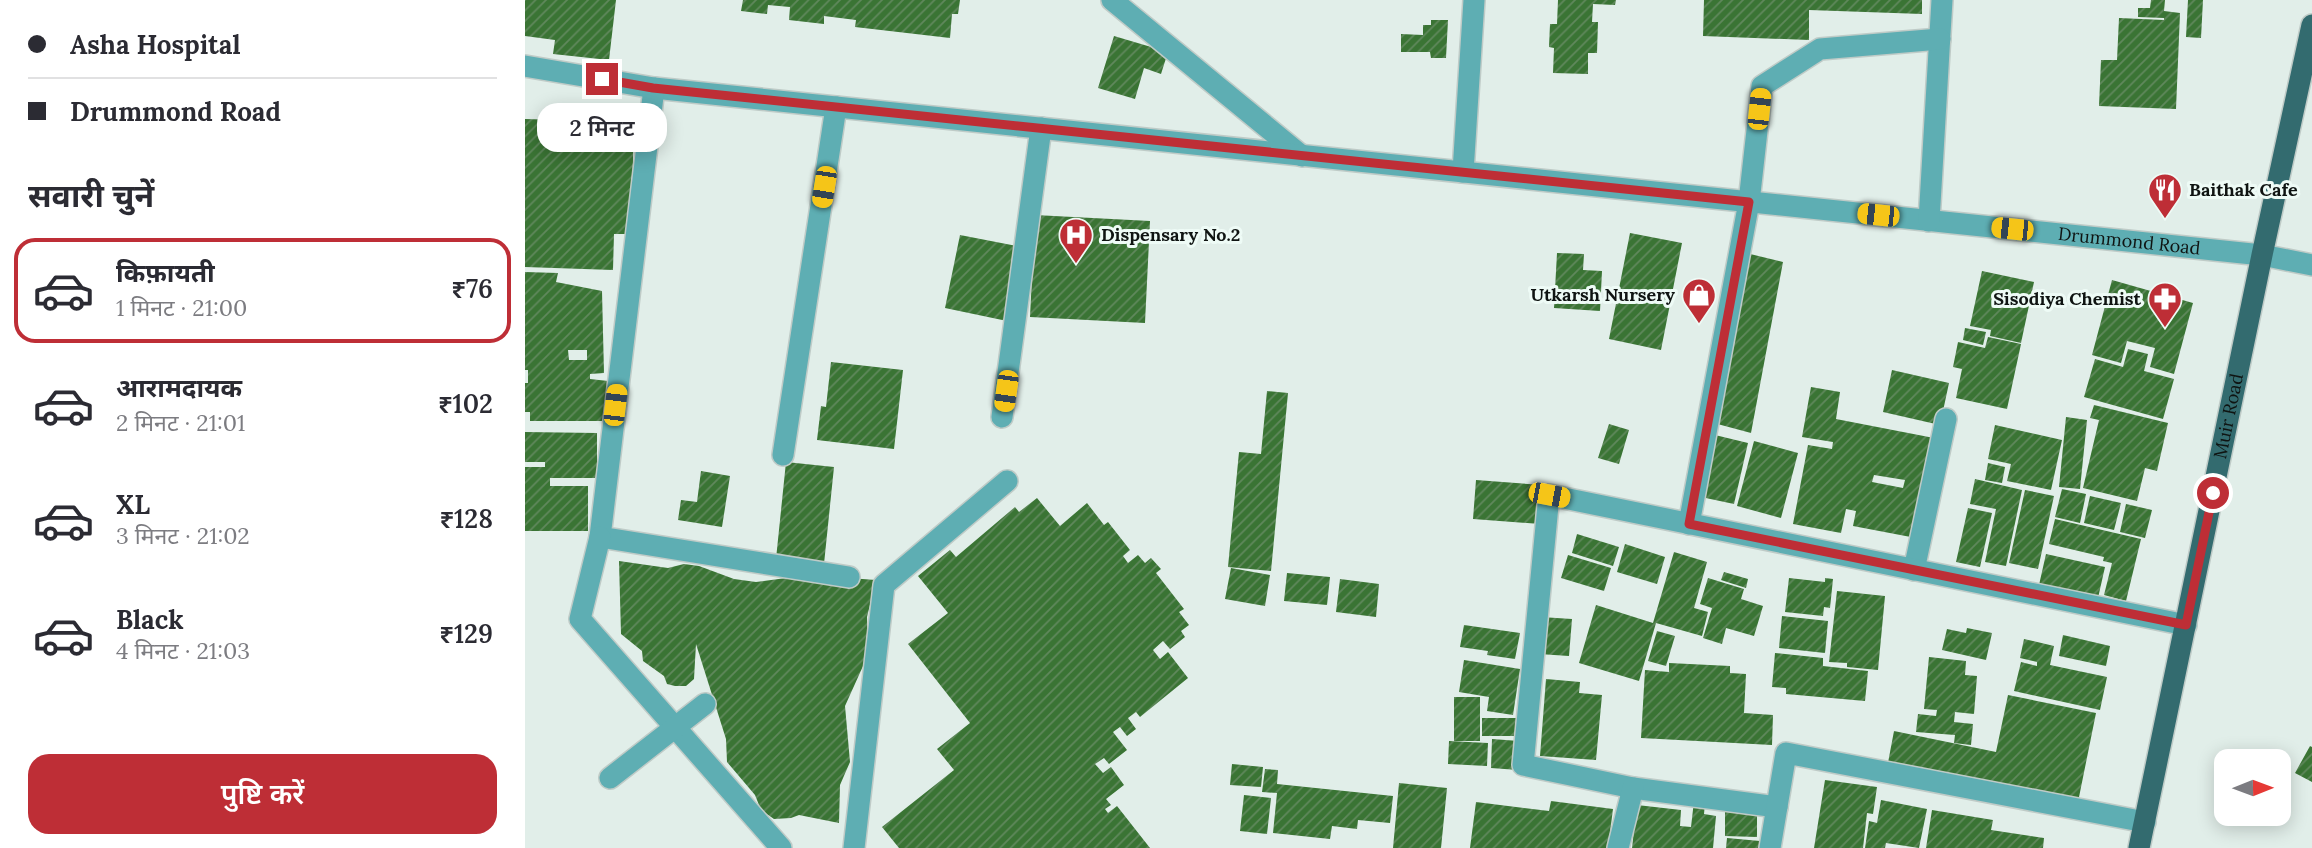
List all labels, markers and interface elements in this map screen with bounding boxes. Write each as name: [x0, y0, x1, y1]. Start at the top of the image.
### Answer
text: Asha Hospital: [70, 28, 241, 61]
route end: [586, 63, 618, 95]
car: [1747, 87, 1772, 131]
text: Drummond Road: [70, 95, 281, 128]
callout: 2 मिनट: [537, 104, 667, 152]
text: 2 मिनट: [569, 113, 635, 142]
car: [811, 165, 838, 209]
restaurant icon: Baithak Cafe: [2146, 171, 2184, 220]
text: सवारी चुनें: [28, 175, 154, 216]
place label: Baithak Cafe: [2189, 178, 2298, 201]
car: [1857, 202, 1900, 228]
hospital icon: Dispensary No.2: [1057, 216, 1095, 265]
car: [1991, 216, 2034, 242]
street label: Drummond Road: [2057, 222, 2202, 260]
place label: Dispensary No.2: [1101, 223, 1240, 246]
text: किफ़ायती: [116, 256, 215, 289]
icon: car: [32, 259, 95, 322]
text: ₹76: [451, 272, 493, 305]
shop icon: Utkarsh Nursery: [1680, 276, 1718, 325]
pharmacy icon: Sisodiya Chemist: [2146, 280, 2184, 329]
place label: Utkarsh Nursery: [1531, 283, 1675, 306]
place label: Sisodiya Chemist: [1993, 287, 2142, 310]
text: 1 मिनट · 21:00: [116, 293, 247, 322]
car: [993, 369, 1020, 413]
text: आरामदायक: [116, 371, 242, 404]
street label: Muir Road: [2208, 371, 2248, 461]
icon: car: [32, 374, 95, 437]
car: [603, 383, 628, 427]
text: ₹102: [438, 387, 493, 420]
text: 2 मिनट · 21:01: [116, 408, 245, 437]
route start: [2197, 477, 2229, 509]
car: [1527, 481, 1572, 509]
text: XL: [116, 488, 150, 521]
icon: car: [32, 489, 95, 552]
text: ₹128: [439, 502, 493, 535]
text: 3 मिनट · 21:02: [116, 521, 250, 550]
text: Black: [116, 603, 184, 636]
icon: car: [32, 604, 95, 667]
text: ₹129: [439, 617, 493, 650]
text: 4 मिनट · 21:03: [116, 636, 250, 665]
north arrow: [2214, 749, 2291, 826]
map controls: [2214, 749, 2291, 826]
button: पुष्टि करें: [28, 754, 497, 834]

